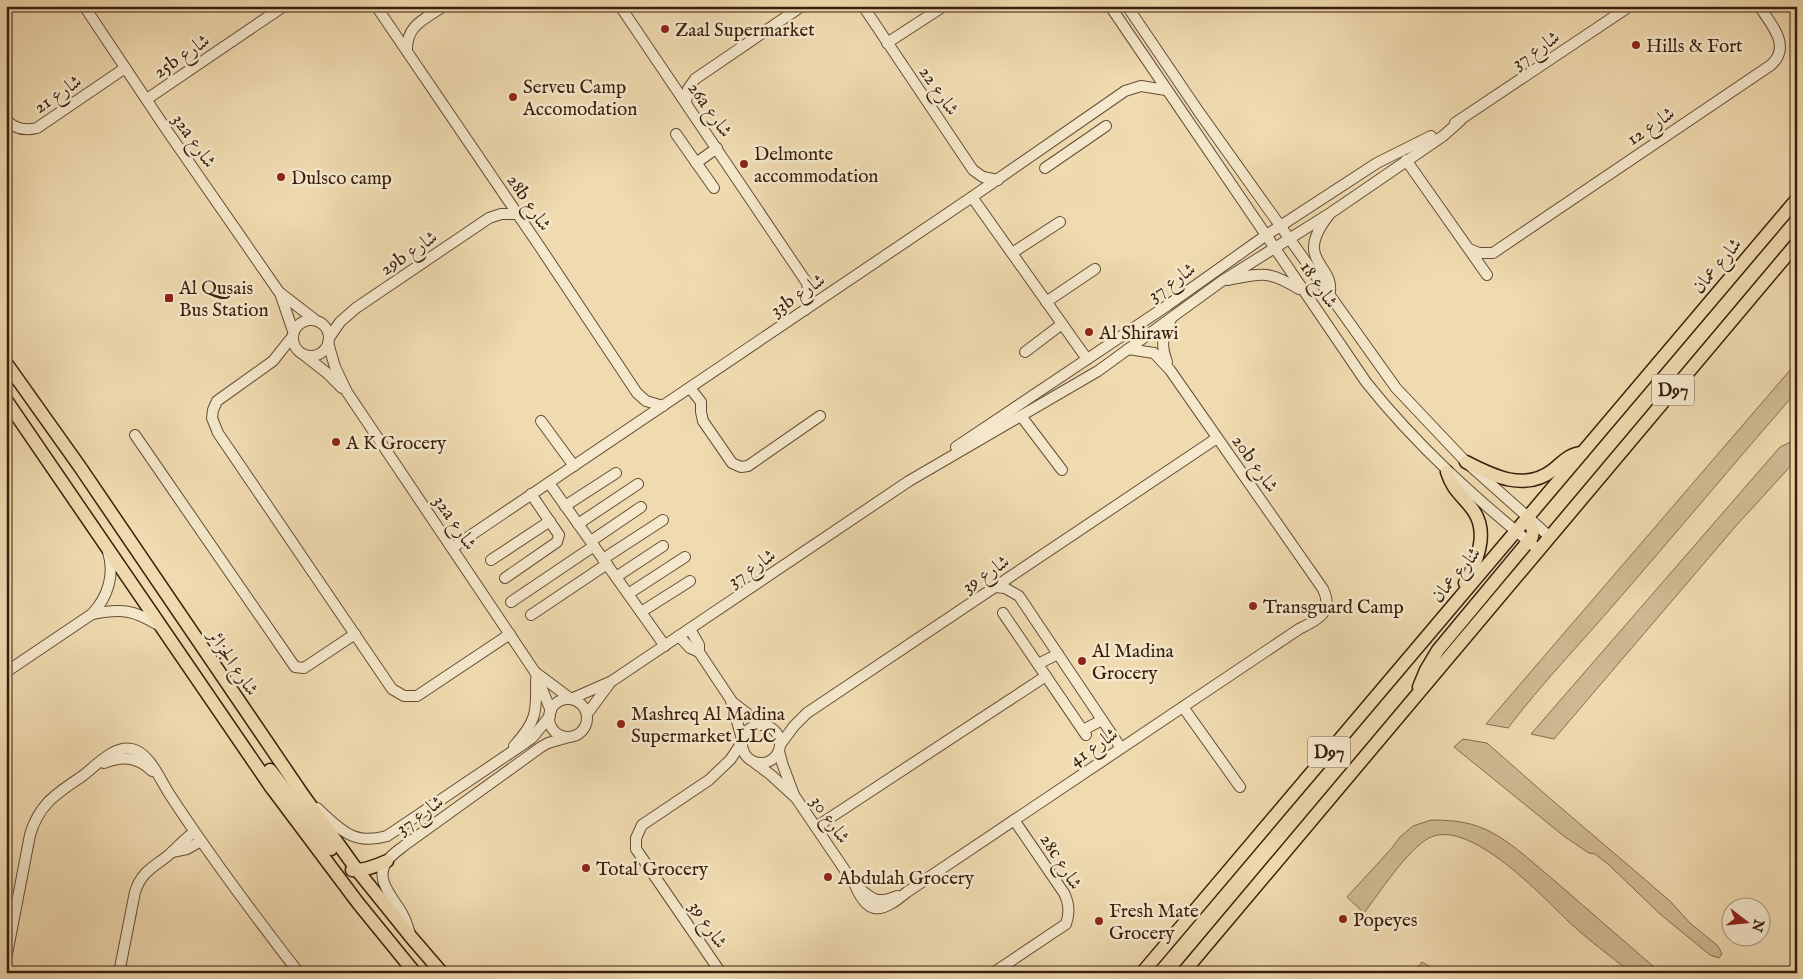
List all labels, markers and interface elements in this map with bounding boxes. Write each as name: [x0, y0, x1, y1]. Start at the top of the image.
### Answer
place label: Zaal Supermarket: [675, 19, 815, 43]
marker: Zaal Supermarket: [659, 23, 671, 35]
street label: شارع 37: [1507, 26, 1566, 77]
street label: 25b شارع: [149, 29, 216, 86]
place label: Hills & Fort: [1646, 35, 1743, 59]
marker: Hills & Fort: [1630, 39, 1642, 51]
street label: شارع 22: [911, 62, 964, 122]
street label: شارع 21: [29, 70, 88, 121]
place label: Serveu Camp Accomodation: [522, 76, 637, 122]
street label: 26a شارع: [680, 78, 737, 144]
marker: Serveu Camp Accomodation: [507, 91, 519, 103]
street label: شارع 12: [1622, 102, 1681, 153]
street label: 32a شارع: [164, 109, 221, 174]
place label: Delmonte accommodation: [754, 143, 878, 189]
marker: Delmonte accommodation: [738, 158, 750, 170]
place label: Dulsco camp: [291, 167, 392, 191]
street label: 28b شارع: [499, 170, 556, 237]
marker: Dulsco camp: [275, 171, 287, 183]
street label: 29b شارع: [376, 226, 444, 283]
street label: شارع عمان: [1687, 233, 1749, 300]
street label: شارع 18: [1292, 257, 1343, 314]
street label: شارع 37: [1143, 258, 1202, 309]
street label: 33b شارع: [766, 269, 831, 324]
place label: Al Qusais Bus Station: [178, 277, 269, 323]
marker: Al Qusais Bus Station: [163, 292, 175, 304]
place label: Al Shirawi: [1098, 322, 1179, 346]
marker: Al Shirawi: [1083, 326, 1095, 338]
road number: D97: [1652, 374, 1694, 406]
street label: 20b شارع: [1224, 430, 1283, 499]
place label: A K Grocery: [345, 432, 447, 456]
marker: A K Grocery: [330, 436, 342, 448]
street label: 32a شارع: [426, 491, 481, 556]
street label: شارع عمان: [1426, 542, 1488, 609]
street label: شارع 37: [723, 544, 782, 595]
street label: شارع 39: [958, 550, 1016, 601]
place label: Transguard Camp: [1263, 596, 1404, 620]
marker: Transguard Camp: [1247, 600, 1259, 612]
street label: شارع الجزائر: [199, 624, 263, 702]
place label: Al Madina Grocery: [1091, 640, 1175, 686]
marker: Al Madina Grocery: [1076, 655, 1088, 667]
place label: Mashreq Al Madina Supermarket LLC: [631, 703, 786, 749]
marker: Mashreq Al Madina Supermarket LLC: [615, 718, 627, 730]
street label: شارع 41: [1065, 723, 1124, 774]
road number: D97: [1308, 736, 1350, 768]
street label: شارع 37: [392, 790, 450, 843]
street label: شارع 30: [803, 791, 855, 850]
street label: 28c شارع: [1032, 830, 1087, 896]
place label: Total Grocery: [596, 858, 709, 882]
marker: Total Grocery: [580, 862, 592, 874]
place label: Abdulah Grocery: [837, 867, 975, 891]
marker: Abdulah Grocery: [822, 871, 834, 883]
north arrow: [1720, 896, 1770, 946]
street label: شارع 39: [681, 897, 732, 955]
place label: Fresh Mate Grocery: [1109, 900, 1199, 946]
place label: Popeyes: [1353, 909, 1417, 933]
marker: Popeyes: [1337, 913, 1349, 925]
marker: Fresh Mate Grocery: [1093, 915, 1105, 927]
text: N: [1747, 916, 1768, 934]

